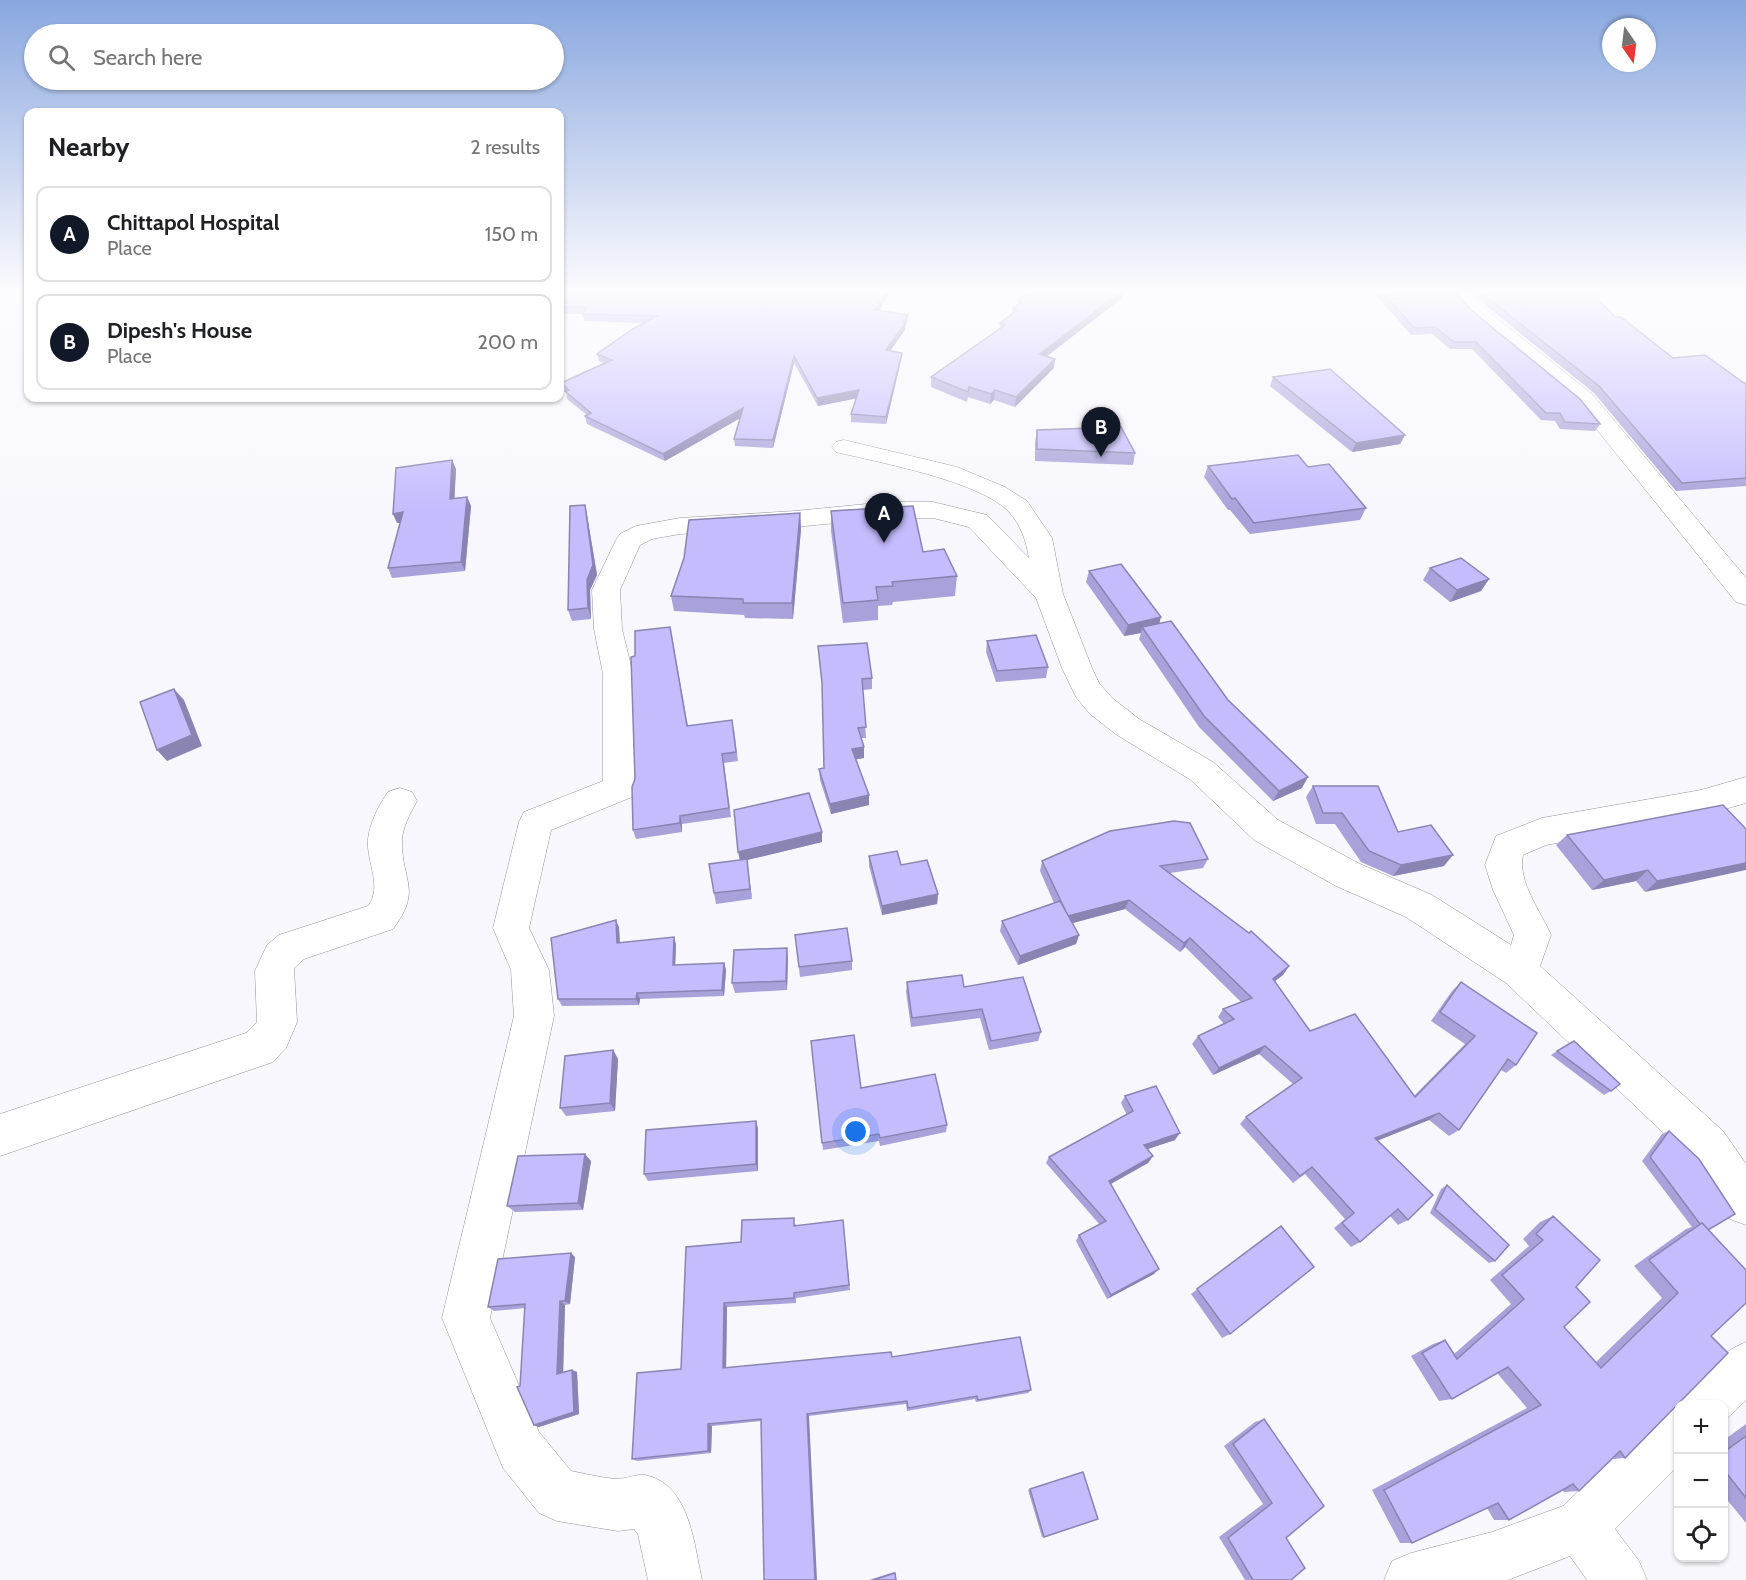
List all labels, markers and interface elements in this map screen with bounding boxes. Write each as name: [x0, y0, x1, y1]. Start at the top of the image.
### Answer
north arrow: [1602, 18, 1656, 72]
search box: [24, 24, 564, 90]
icon: search: [45, 41, 78, 74]
text: Search here: [93, 44, 202, 71]
text: Nearby: [48, 131, 129, 163]
text: 2 results: [470, 135, 540, 159]
text: Chittapol Hospital: [107, 209, 280, 236]
text: A: [63, 222, 76, 246]
text: 150 m: [485, 222, 538, 246]
text: Place: [107, 236, 152, 260]
text: Dipesh's House: [107, 317, 252, 344]
text: B: [63, 330, 76, 354]
text: 200 m: [478, 330, 538, 354]
text: Place: [107, 344, 152, 368]
pin: B: [1082, 408, 1120, 457]
pin: A: [864, 494, 904, 543]
your location: [841, 1117, 870, 1146]
map controls: [1674, 1400, 1728, 1562]
button: +: [1674, 1400, 1728, 1454]
button: −: [1674, 1454, 1728, 1508]
button: locate: [1674, 1508, 1728, 1562]

